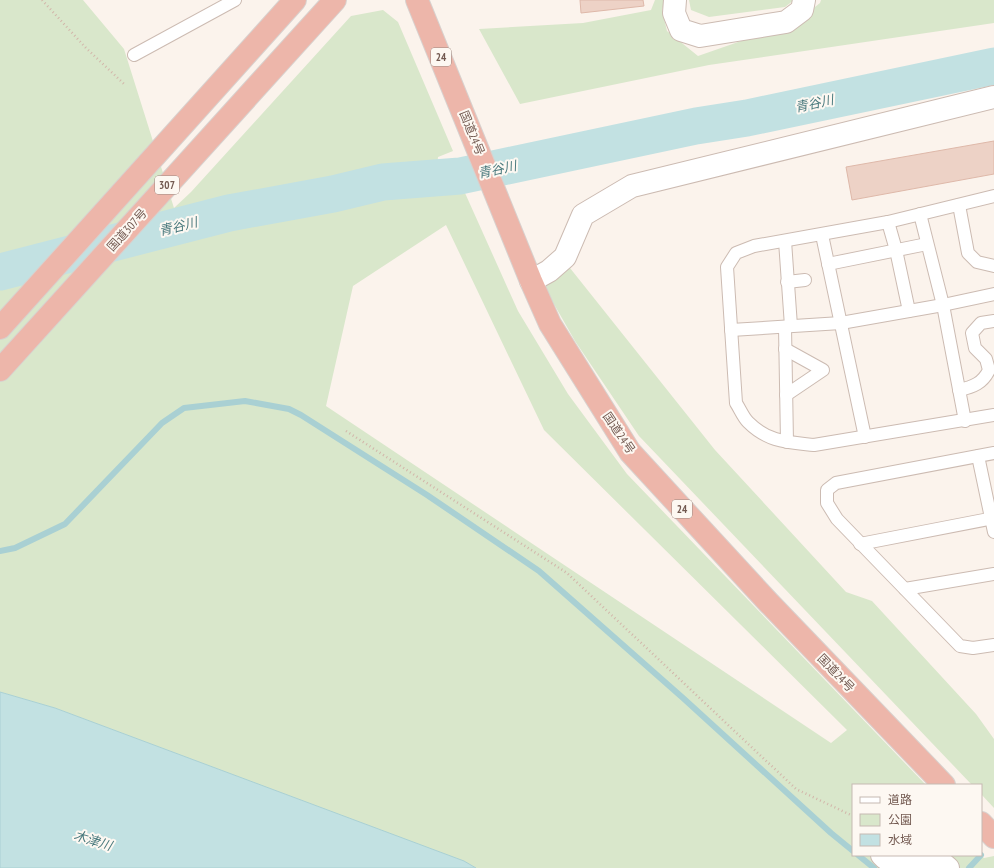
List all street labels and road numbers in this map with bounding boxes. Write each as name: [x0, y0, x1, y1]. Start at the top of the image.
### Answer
road number: 24: [431, 48, 451, 66]
street label: 国道24号: [457, 108, 488, 157]
road number: 307: [155, 176, 179, 194]
street label: 国道307号: [104, 205, 150, 254]
street label: 国道24号: [600, 409, 639, 456]
road number: 24: [672, 500, 692, 518]
street label: 国道24号: [815, 651, 858, 695]

